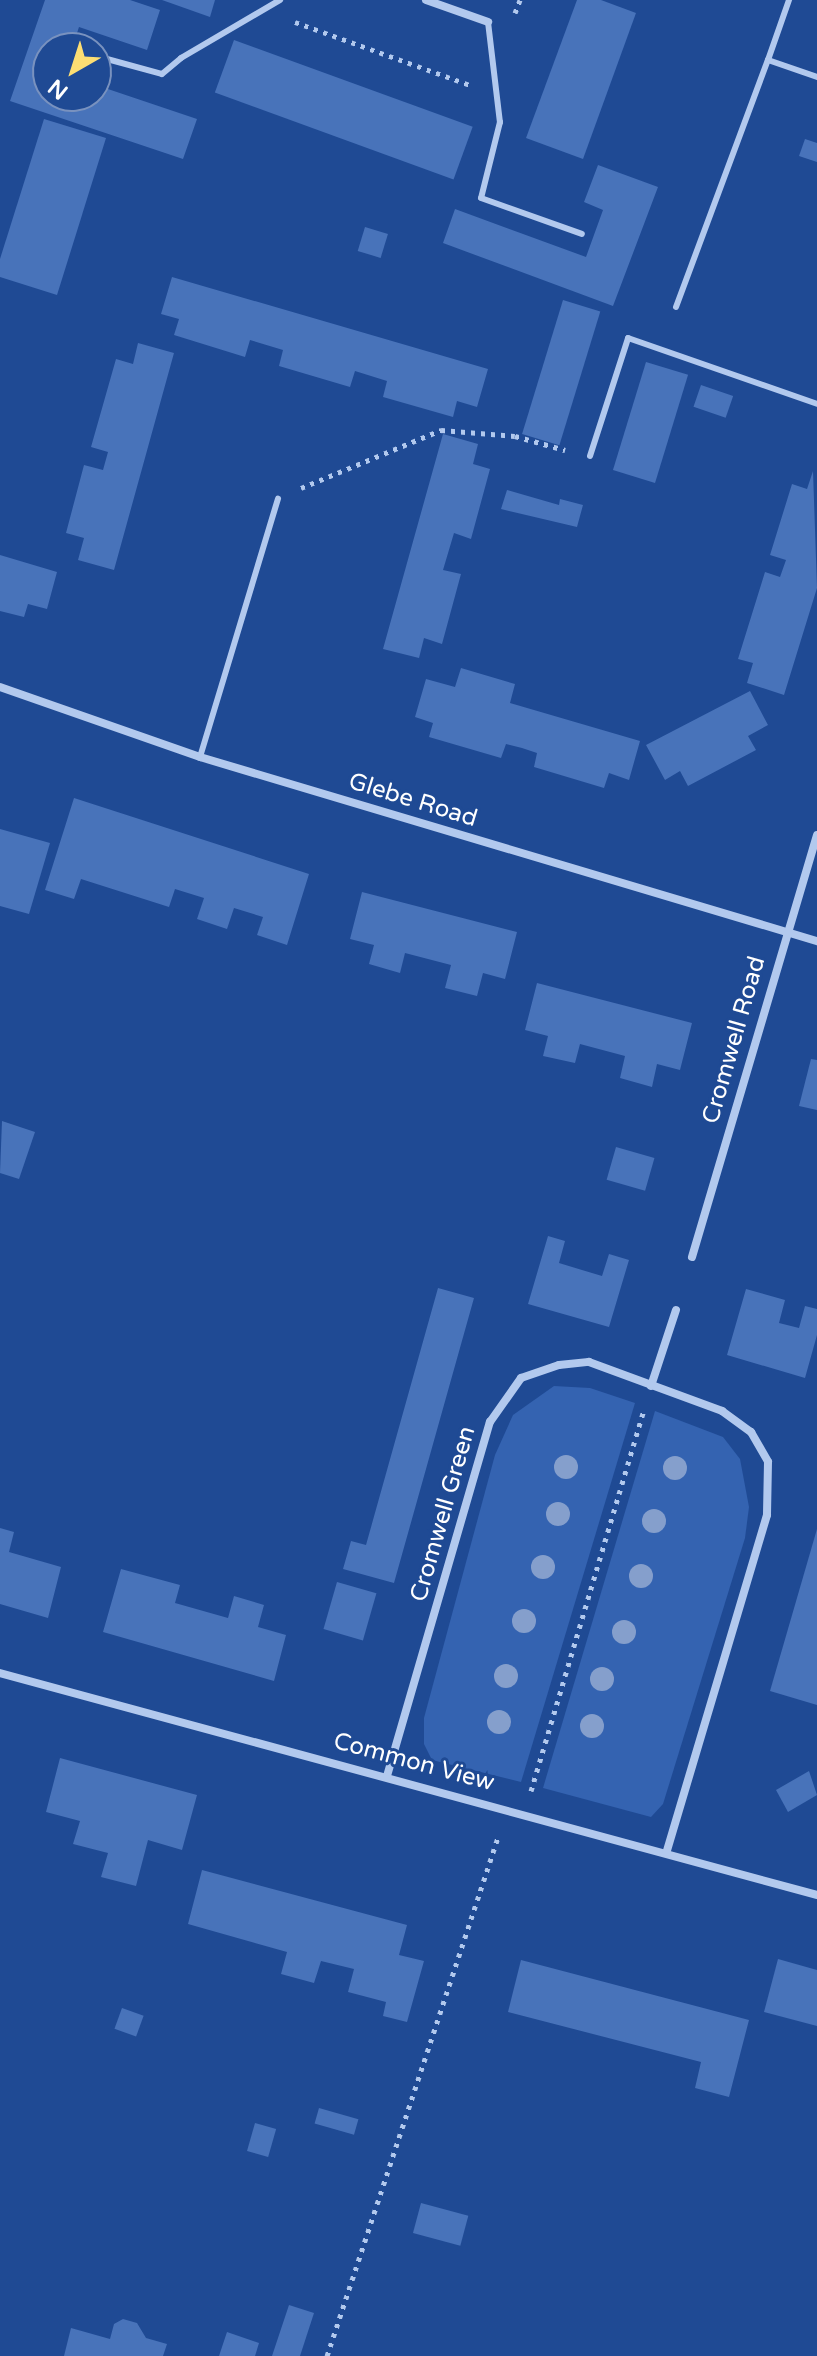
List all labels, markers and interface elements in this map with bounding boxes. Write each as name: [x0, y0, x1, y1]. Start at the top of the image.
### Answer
north arrow: [32, 32, 112, 112]
text: N: [43, 73, 73, 105]
street label: Glebe Road: [345, 767, 481, 833]
street label: Cromwell Road: [696, 953, 772, 1127]
street label: Cromwell Green: [404, 1423, 482, 1605]
street label: Common View: [330, 1727, 498, 1797]

